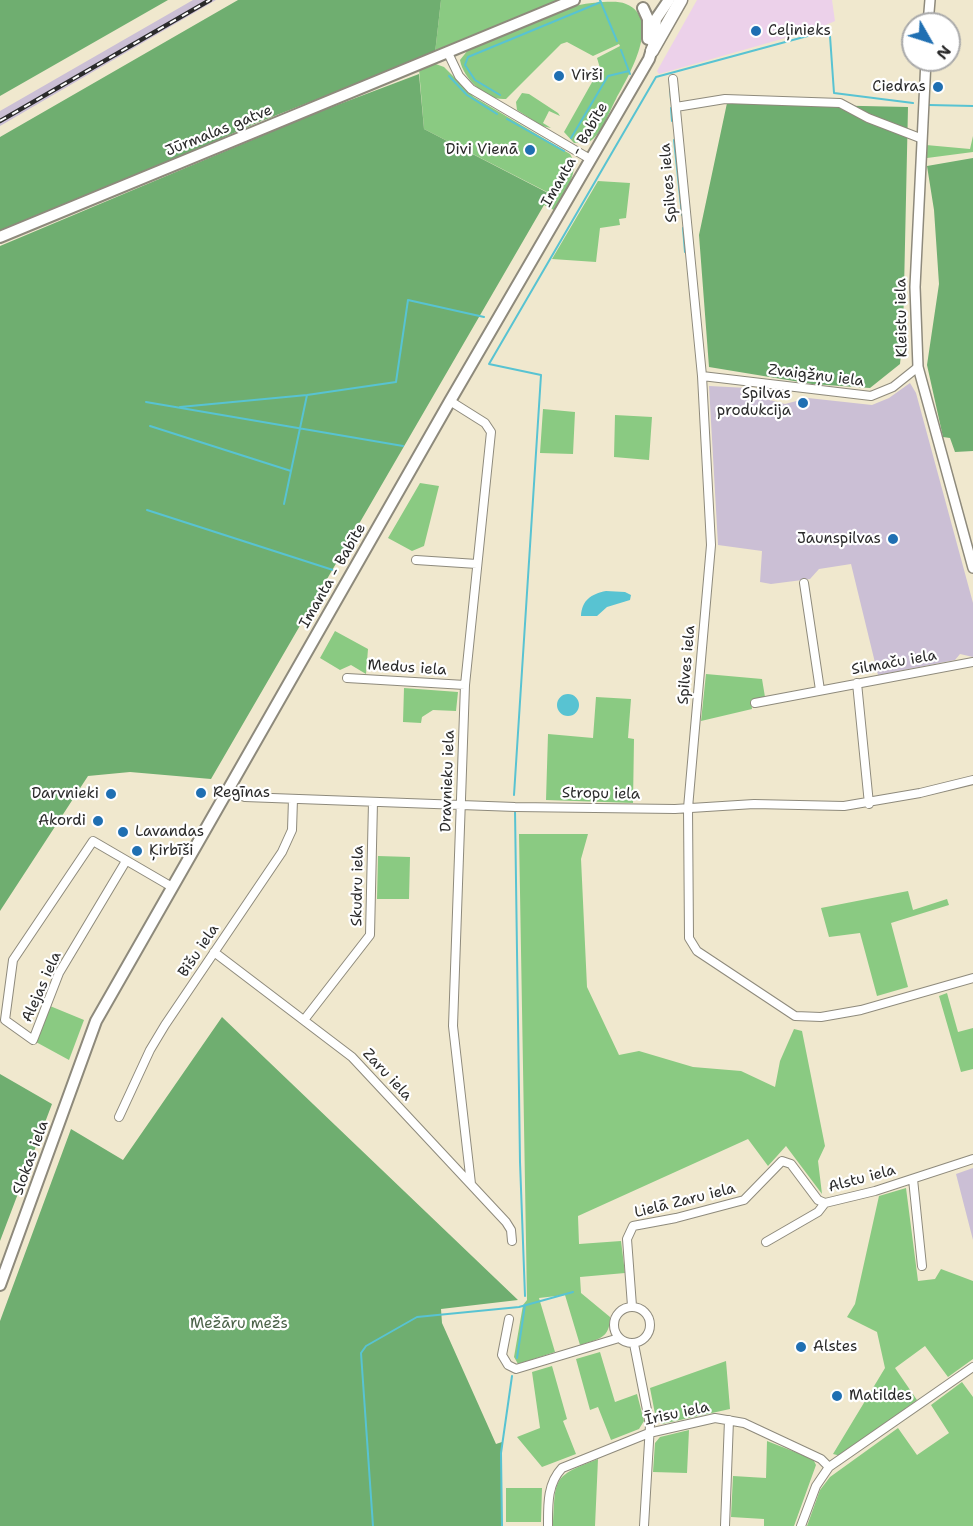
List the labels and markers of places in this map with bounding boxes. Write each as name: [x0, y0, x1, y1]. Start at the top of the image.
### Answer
place label: Ceļinieks: [768, 22, 831, 40]
marker: Ceļinieks: [749, 24, 763, 38]
place label: Virši: [571, 67, 603, 85]
marker: Virši: [552, 69, 566, 83]
place label: Ciedras: [872, 78, 926, 96]
marker: Ciedras: [931, 80, 945, 94]
place label: Divi Vienā: [446, 141, 518, 159]
marker: Divi Vienā: [523, 143, 537, 157]
place label: Spilvas produkcija: [717, 385, 791, 420]
marker: Spilvas produkcija: [796, 396, 810, 410]
place label: Jaunspilvas: [797, 530, 881, 548]
marker: Jaunspilvas: [886, 532, 900, 546]
place label: Regīnas: [213, 784, 270, 802]
place label: Darvnieki: [31, 785, 99, 803]
marker: Regīnas: [194, 786, 208, 800]
marker: Darvnieki: [104, 787, 118, 801]
place label: Akordi: [38, 812, 86, 830]
marker: Akordi: [91, 814, 105, 828]
place label: Lavandas: [135, 823, 204, 841]
marker: Lavandas: [116, 825, 130, 839]
place label: Ķirbīši: [149, 842, 194, 860]
marker: Ķirbīši: [130, 844, 144, 858]
place label: Alstes: [813, 1338, 857, 1356]
marker: Alstes: [794, 1340, 808, 1354]
place label: Matildes: [849, 1387, 912, 1405]
marker: Matildes: [830, 1389, 844, 1403]

